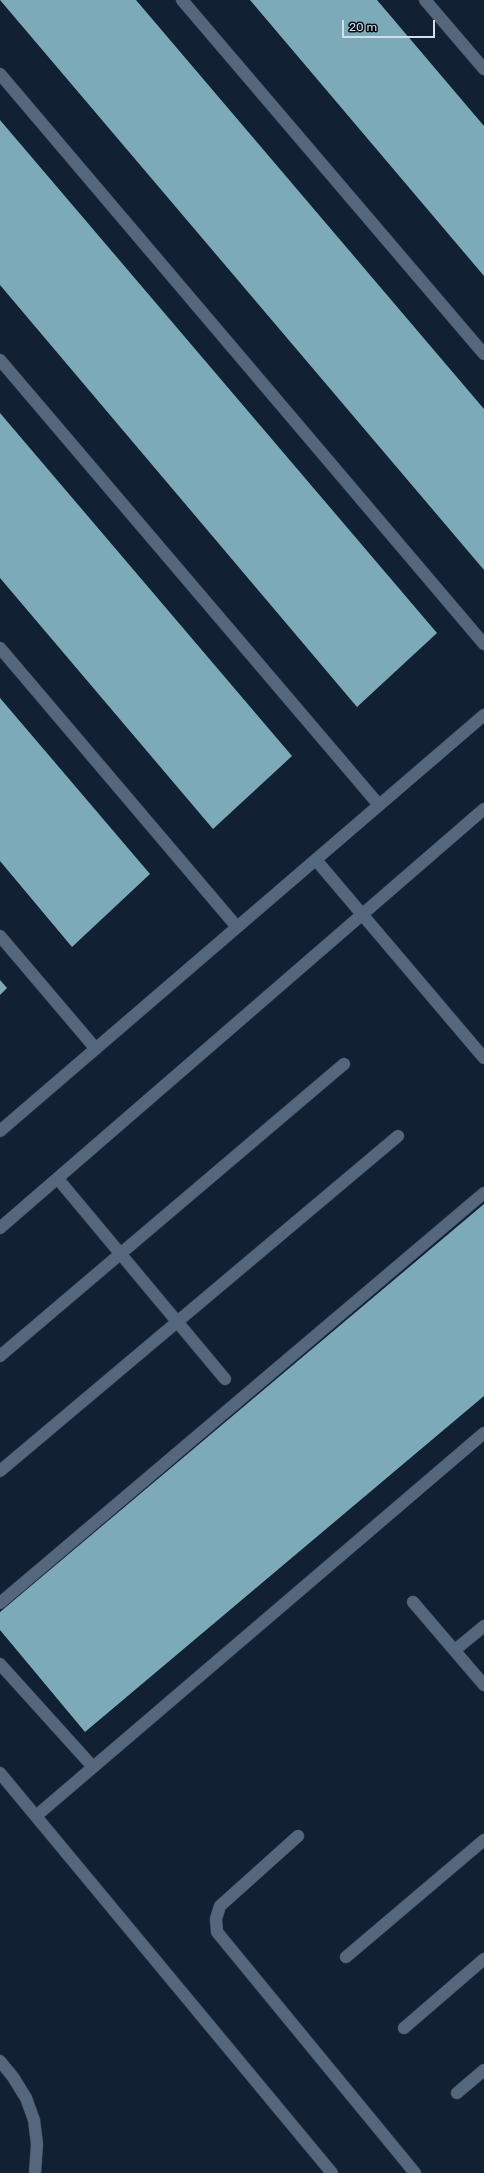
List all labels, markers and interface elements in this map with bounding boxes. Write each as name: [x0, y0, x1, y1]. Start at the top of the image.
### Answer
scale bar: [344, 12, 437, 38]
text: 20 m: [349, 20, 377, 34]

